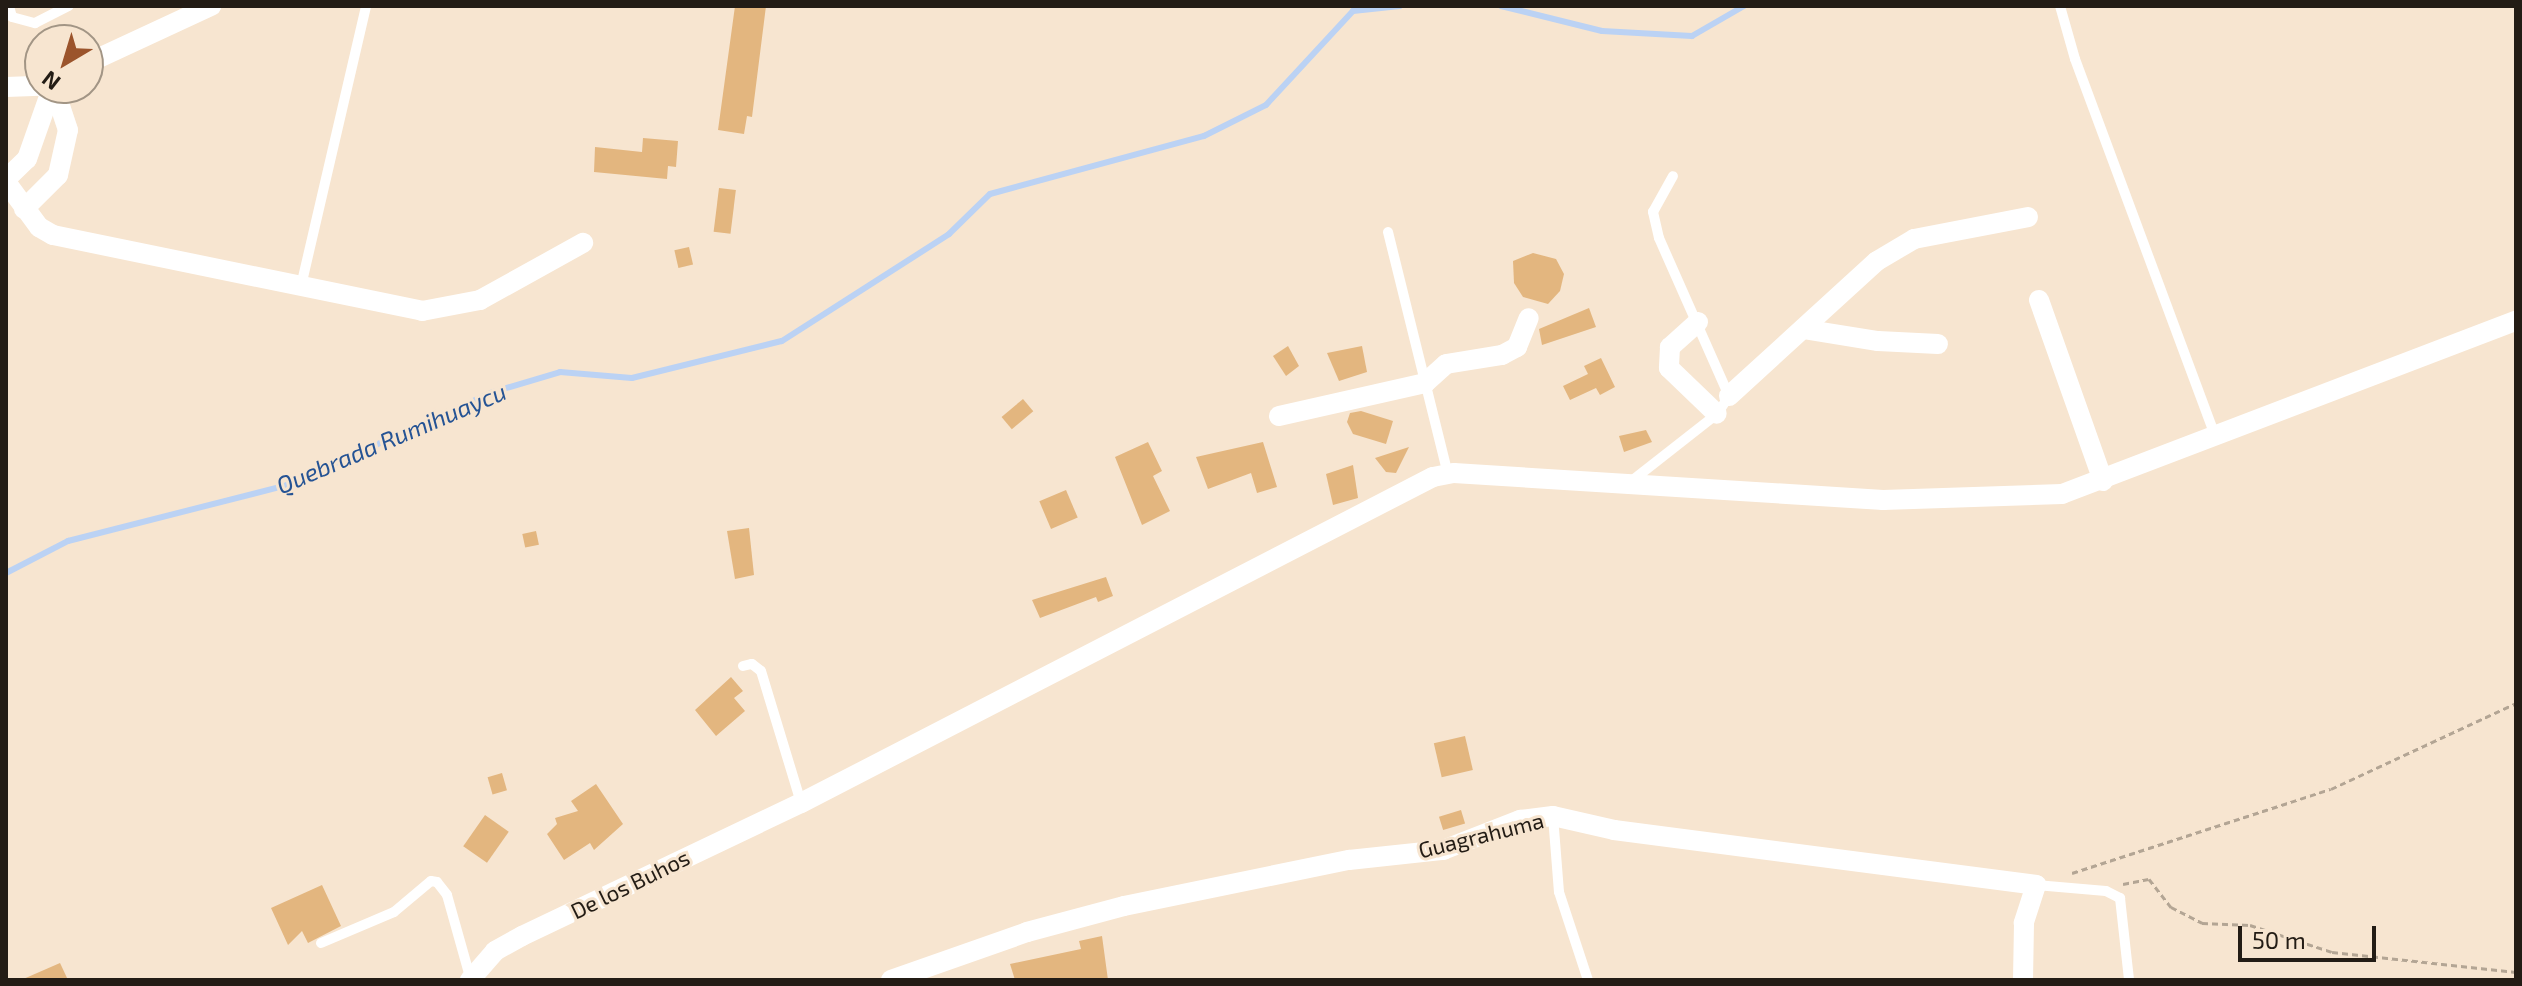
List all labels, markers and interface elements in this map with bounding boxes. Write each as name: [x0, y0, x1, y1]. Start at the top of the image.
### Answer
north arrow: [24, 24, 104, 104]
text: N: [36, 66, 65, 96]
water label: Quebrada Rumihuaycu: [272, 377, 510, 499]
street label: Guagrahuma: [1416, 807, 1546, 863]
street label: De los Buhos: [566, 844, 694, 924]
scale bar: [2242, 910, 2380, 960]
text: 50 m: [2252, 925, 2306, 954]

